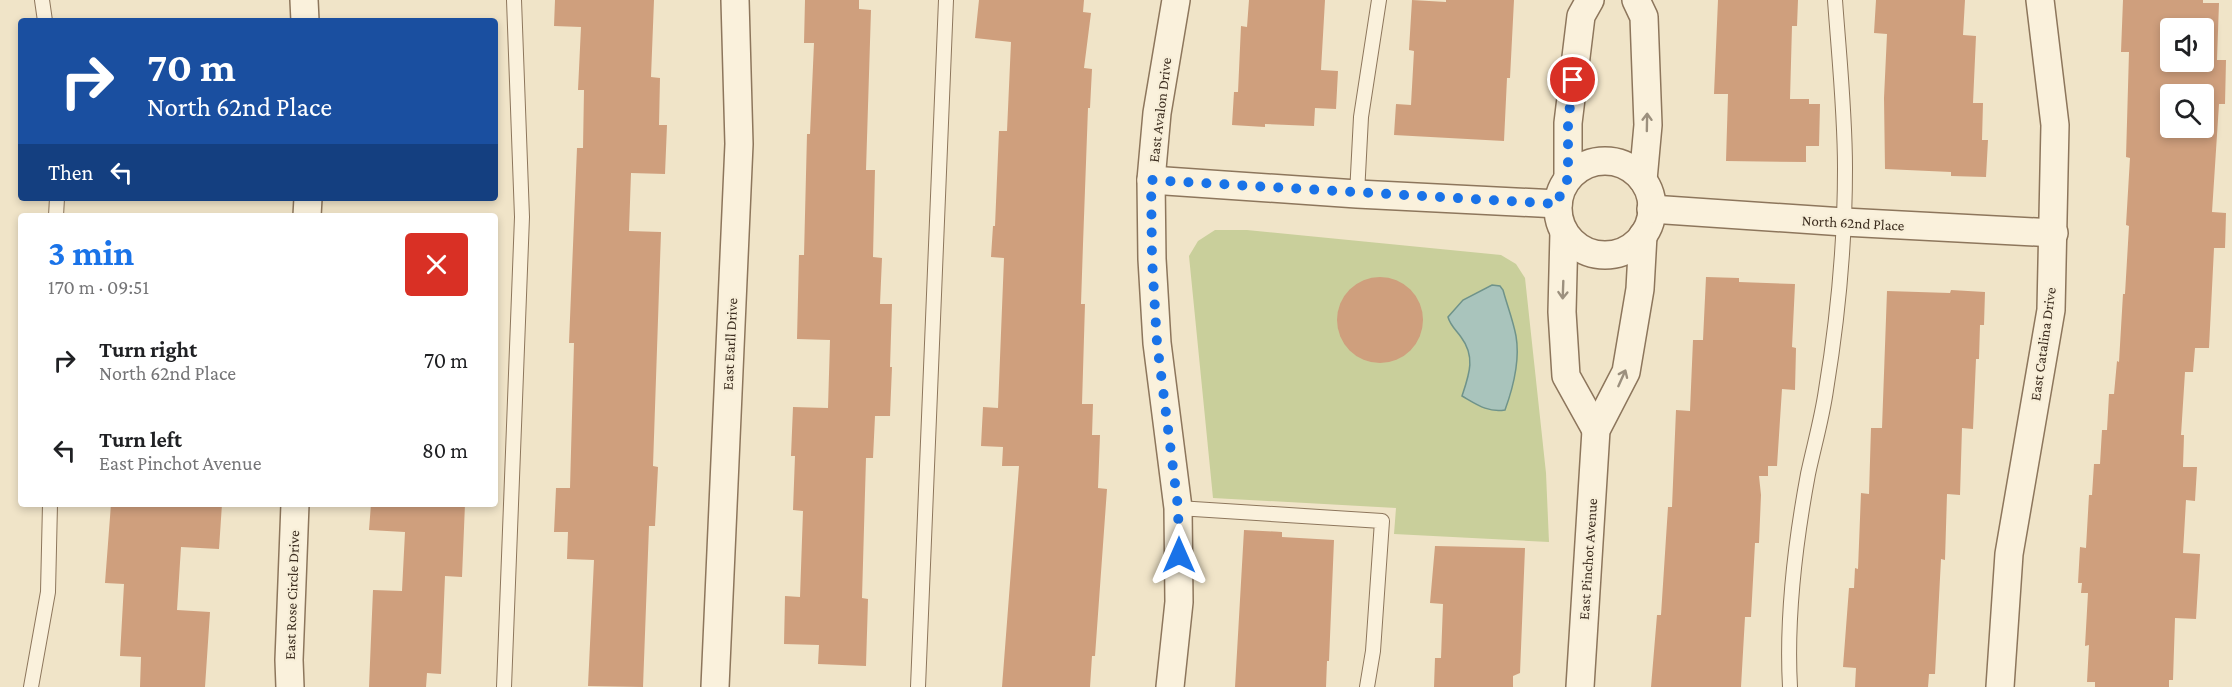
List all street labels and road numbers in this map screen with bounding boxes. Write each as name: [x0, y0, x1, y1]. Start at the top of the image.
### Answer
street label: East Avalon Drive: [1146, 56, 1174, 163]
street label: North 62nd Place: [1801, 212, 1905, 234]
street label: East Catalina Drive: [2027, 286, 2059, 402]
street label: East Earll Drive: [720, 297, 740, 391]
street label: East Pinchot Avenue: [1576, 497, 1600, 620]
street label: East Rose Circle Drive: [282, 530, 302, 660]

